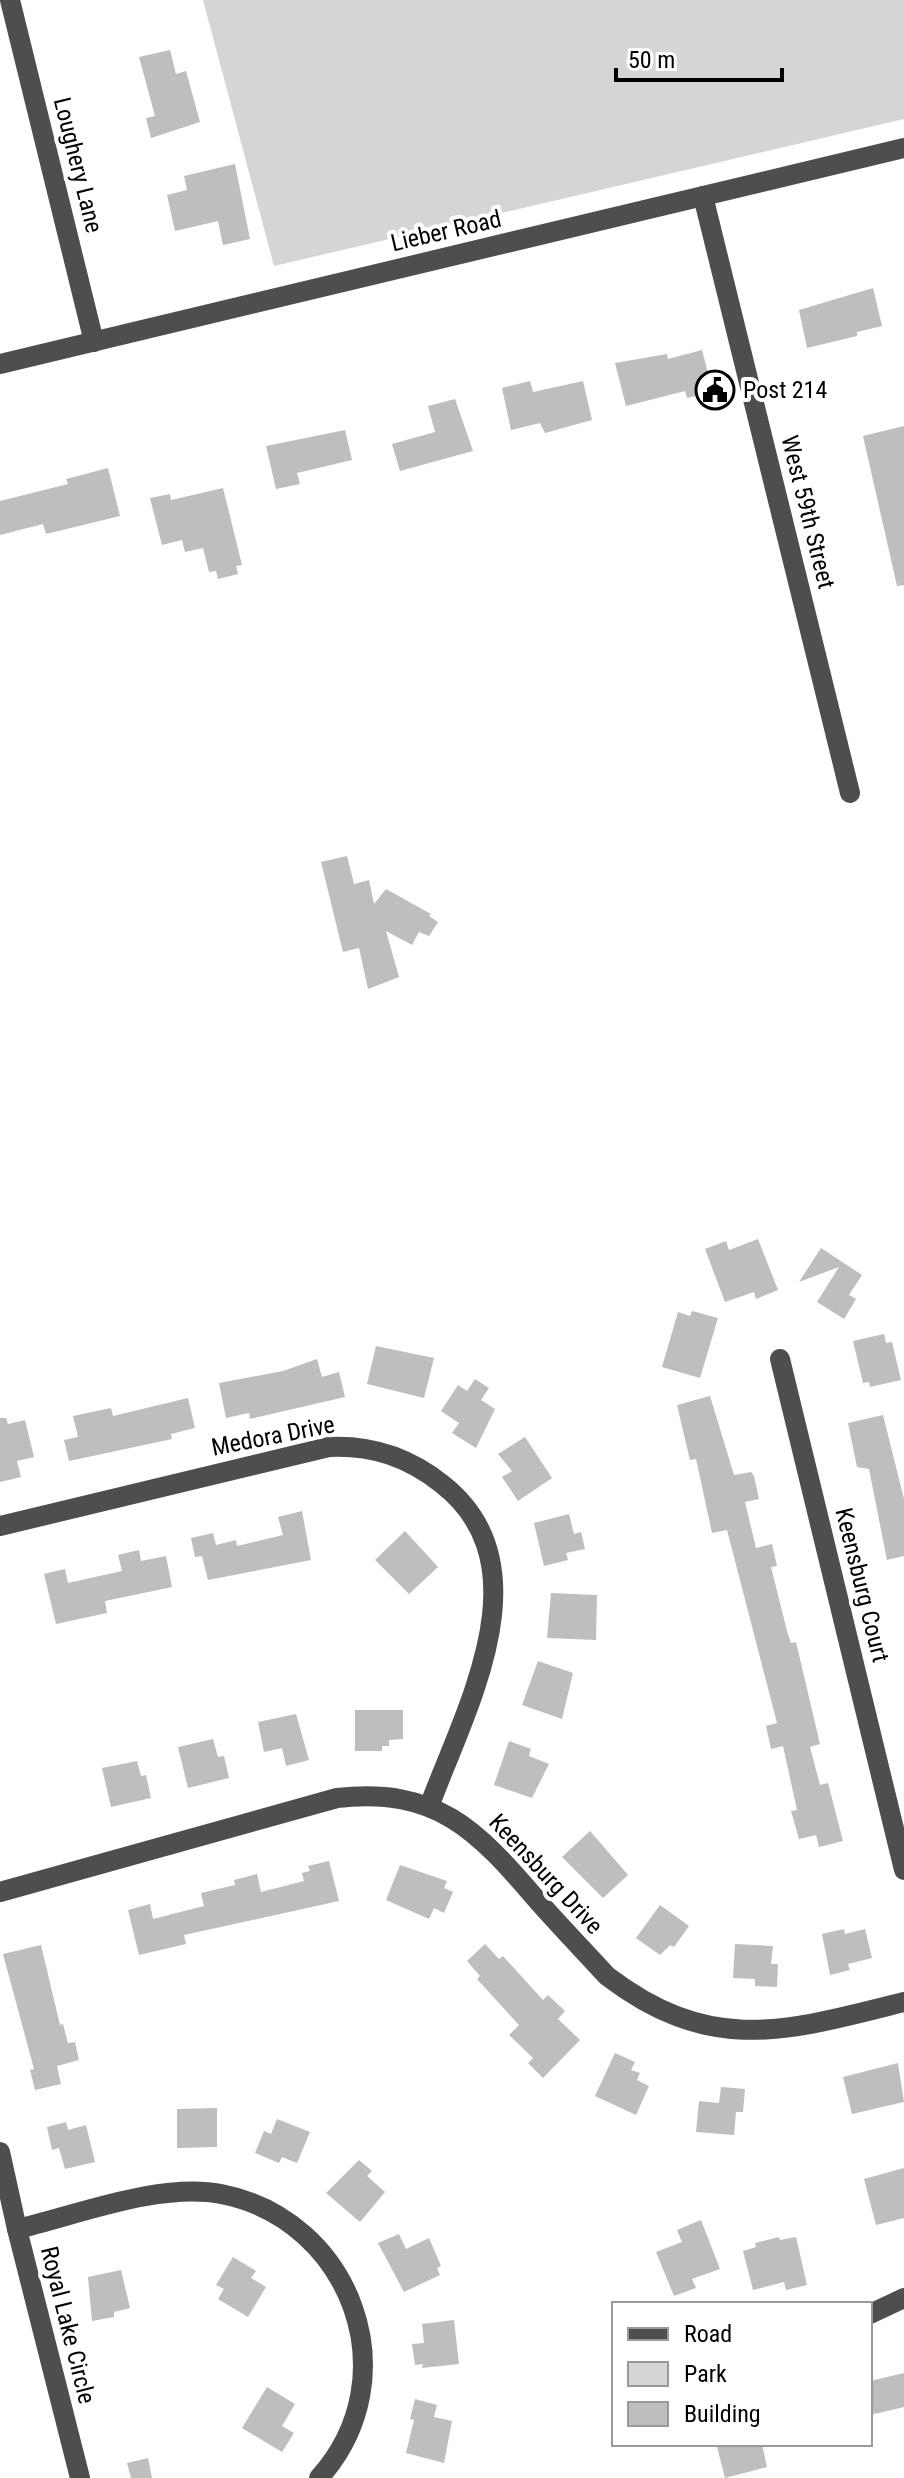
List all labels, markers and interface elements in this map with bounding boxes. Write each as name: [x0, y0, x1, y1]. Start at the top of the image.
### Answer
scale bar: [616, 32, 782, 82]
text: 50 m: [628, 46, 675, 74]
street label: Loughery Lane: [48, 94, 108, 236]
street label: Lieber Road: [388, 205, 504, 257]
public building icon: Post 214: [694, 369, 736, 411]
place label: Post 214: [743, 376, 827, 404]
street label: West 59th Street: [775, 433, 841, 591]
street label: Medora Drive: [209, 1410, 337, 1462]
street label: Keensburg Court: [829, 1505, 895, 1665]
street label: Keensburg Drive: [483, 1808, 609, 1940]
street label: Royal Lake Circle: [35, 2243, 101, 2407]
legend: [612, 2302, 872, 2446]
text: Road: [684, 2320, 732, 2348]
text: Park: [684, 2360, 727, 2388]
text: Building: [684, 2400, 761, 2428]

